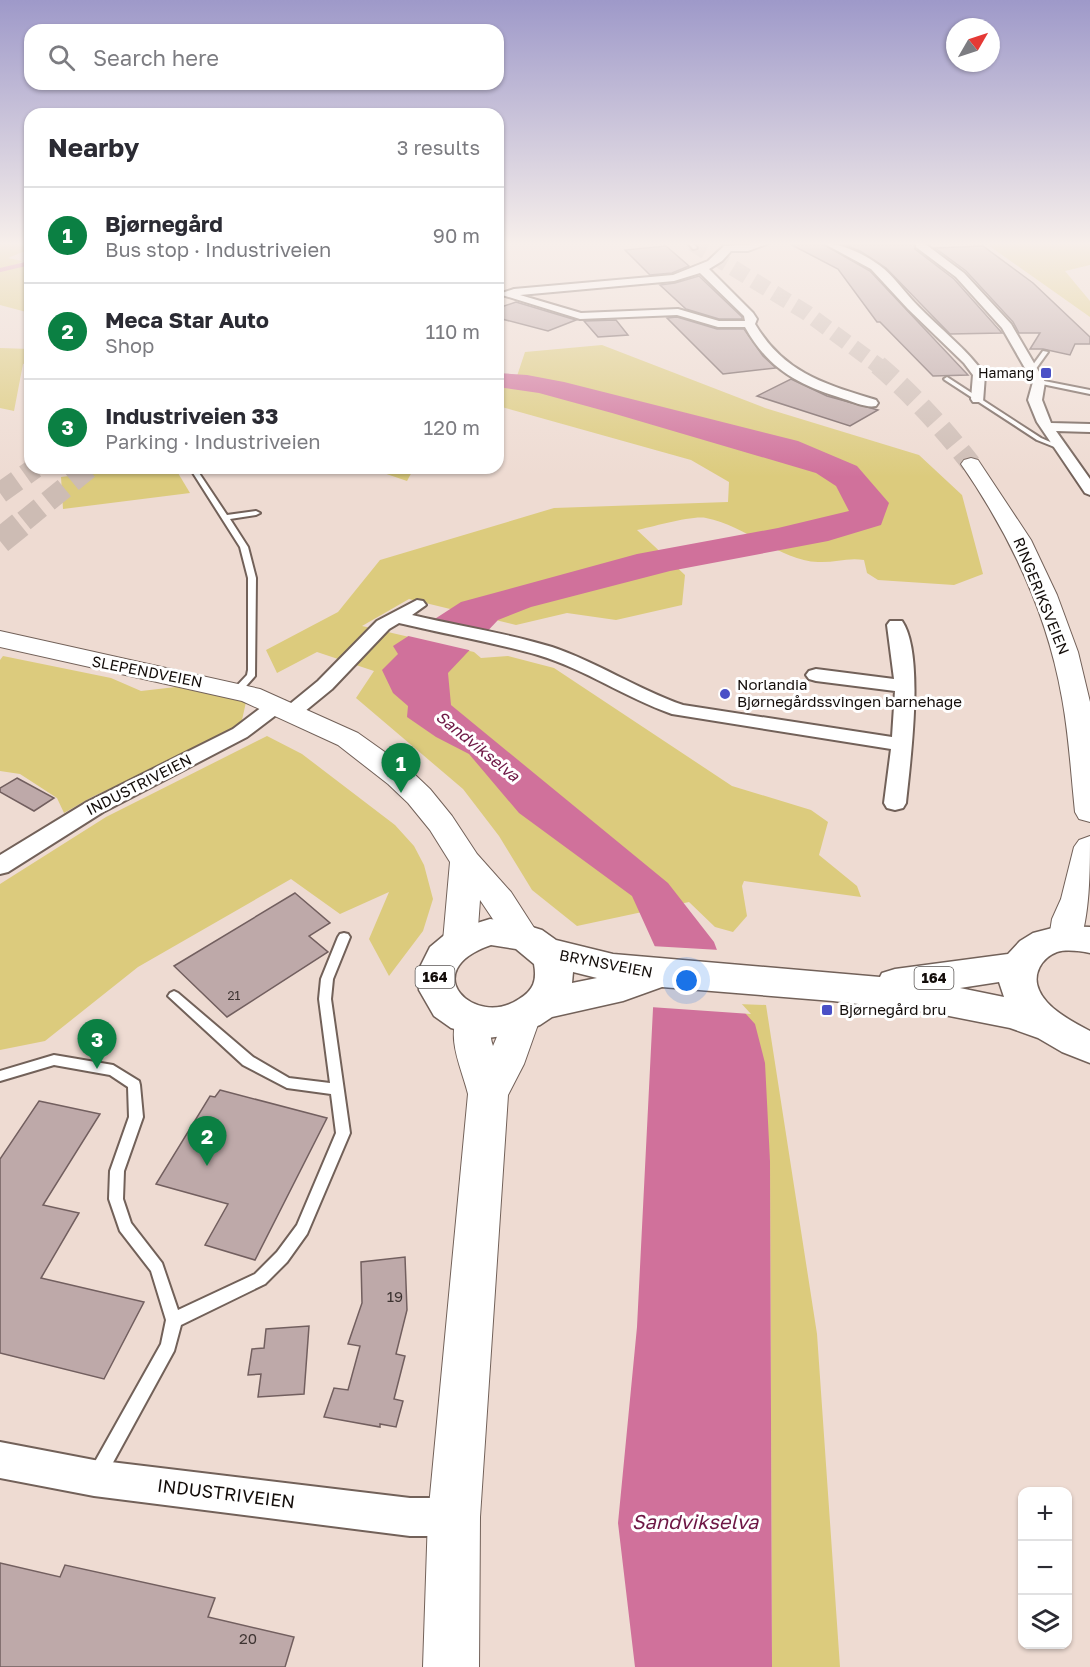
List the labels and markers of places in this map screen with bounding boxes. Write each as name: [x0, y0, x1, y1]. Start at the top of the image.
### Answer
place label: Hamang: [978, 364, 1034, 381]
marker: Hamang: [1039, 366, 1053, 380]
place label: Norlandia Bjørnegårdssvingen barnehage: [737, 675, 962, 710]
marker: Norlandia Bjørnegårdssvingen barnehage: [718, 687, 732, 701]
pin: 1: [382, 744, 420, 793]
place label: Bjørnegård bru: [839, 1000, 946, 1018]
marker: Bjørnegård bru: [820, 1003, 834, 1017]
pin: 3: [78, 1020, 116, 1069]
pin: 2: [188, 1116, 226, 1166]

